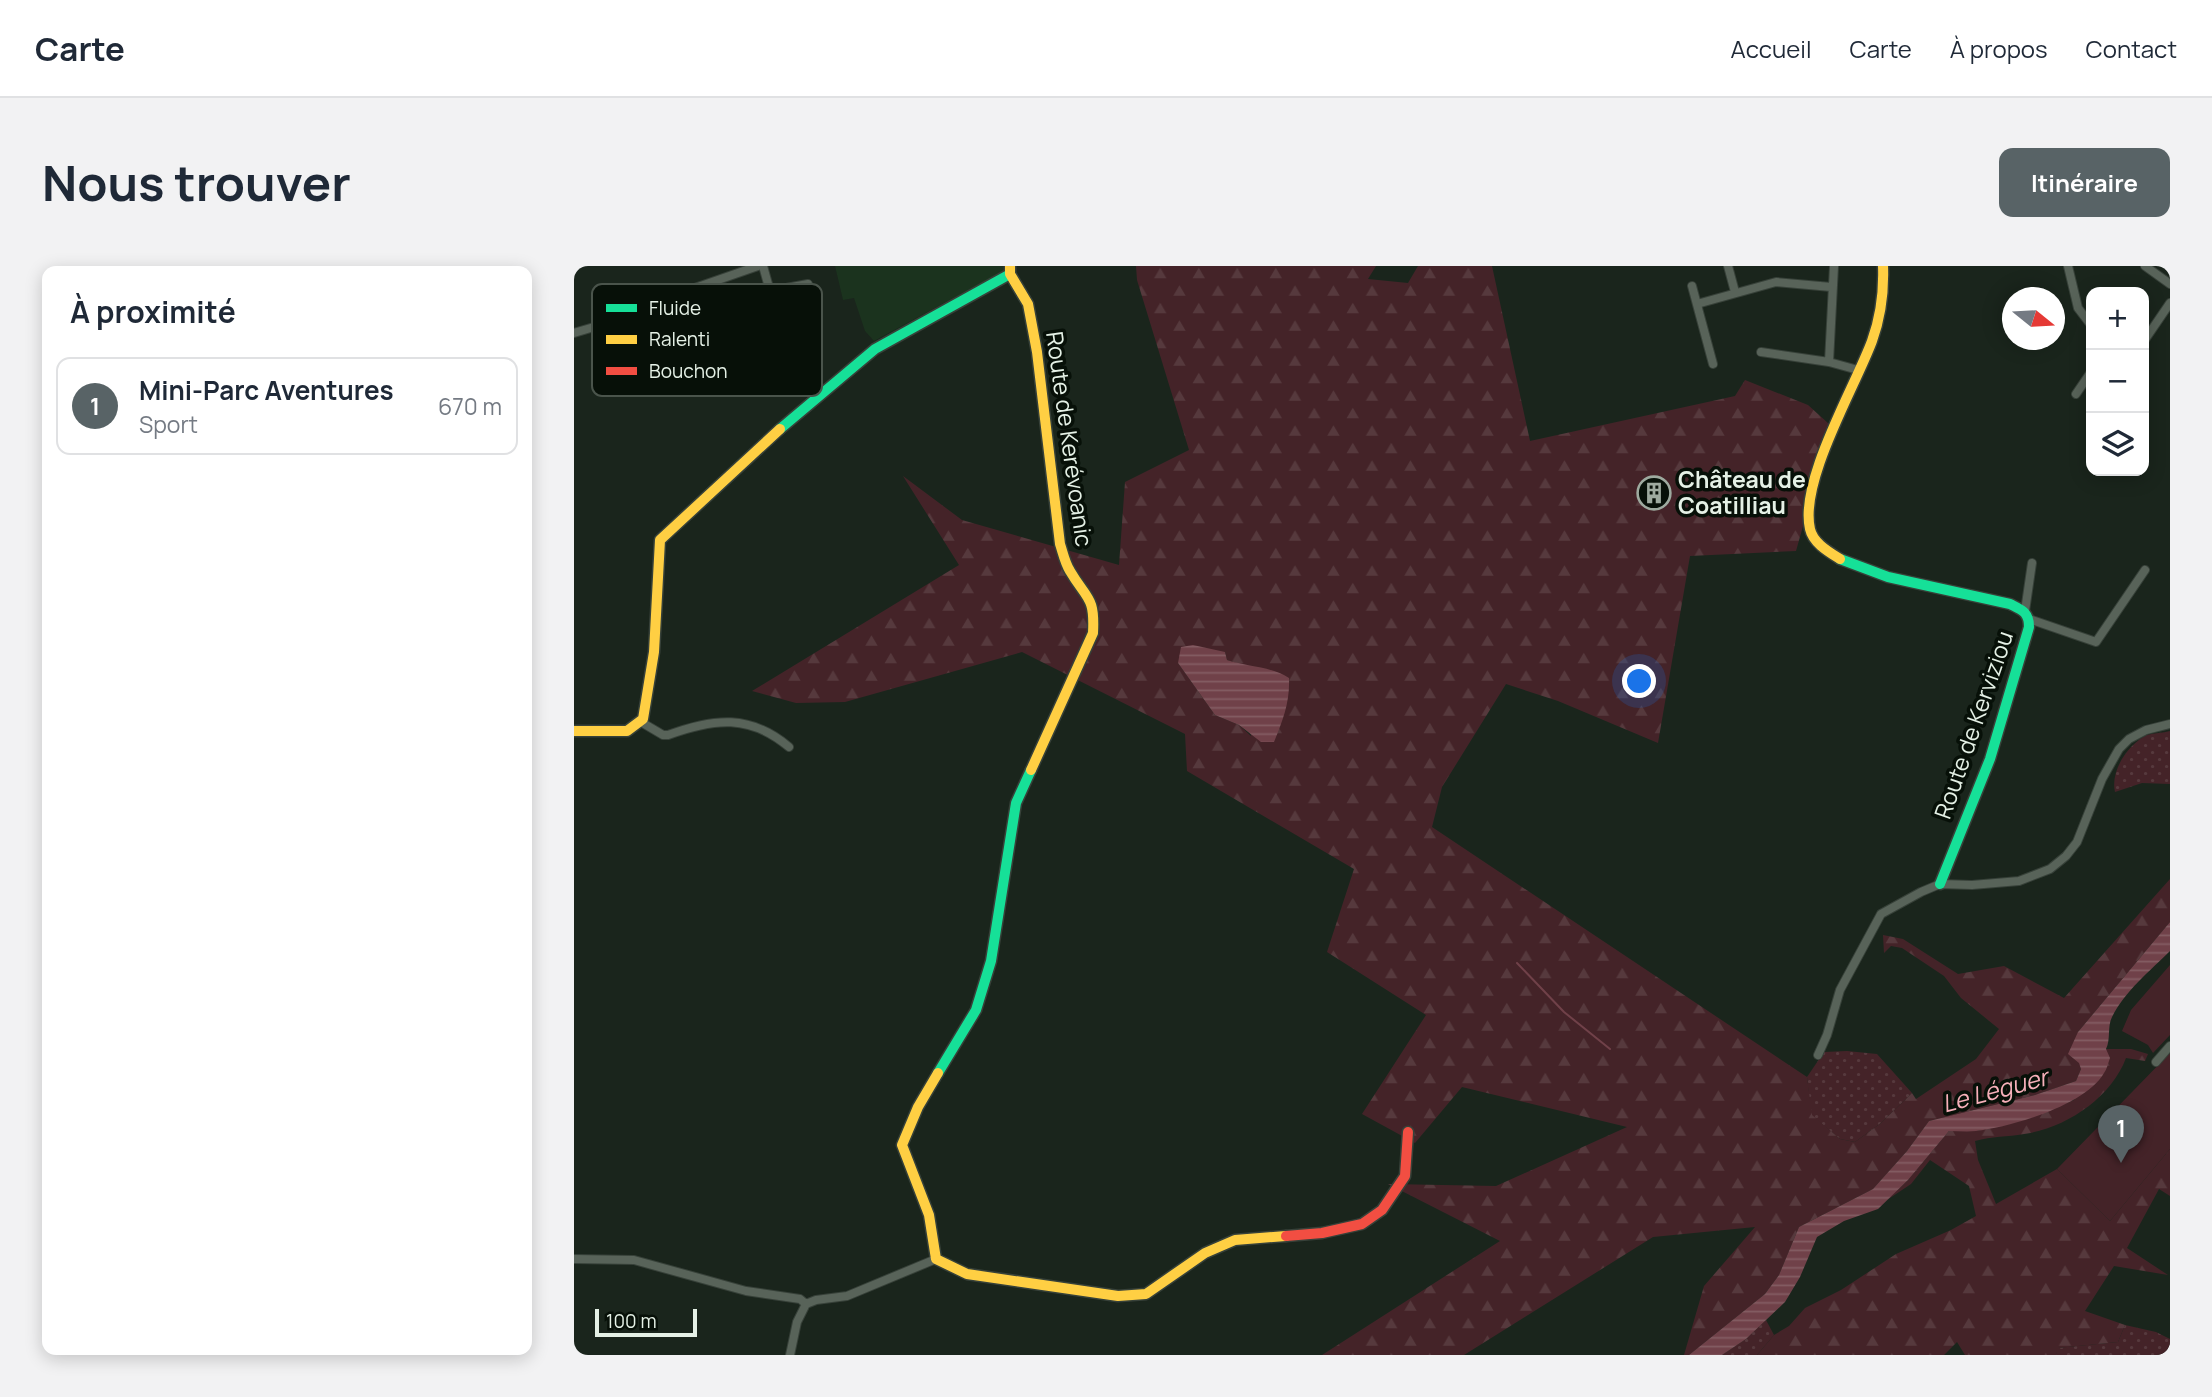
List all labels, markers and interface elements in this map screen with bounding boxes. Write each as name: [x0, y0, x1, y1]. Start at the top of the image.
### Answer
text: Carte: [35, 26, 125, 71]
text: Accueil: [1731, 32, 1811, 65]
text: Carte: [1849, 32, 1912, 65]
text: À propos: [1950, 32, 2048, 65]
text: Contact: [2086, 32, 2177, 65]
button: Itinéraire: [1999, 148, 2170, 217]
text: Nous trouver: [42, 149, 351, 216]
legend: [592, 284, 822, 396]
north arrow: [2002, 287, 2065, 350]
map controls: [2086, 287, 2149, 476]
button: +: [2086, 287, 2149, 350]
text: À proximité: [70, 291, 236, 332]
text: Fluide: [649, 295, 701, 321]
text: Ralenti: [649, 326, 710, 352]
street label: Route de Kerévoanic: [1039, 329, 1101, 549]
button: −: [2086, 350, 2149, 413]
text: Bouchon: [649, 358, 728, 384]
text: Mini-Parc Aventures: [139, 372, 394, 408]
text: 1: [90, 390, 100, 422]
text: 670 m: [438, 390, 502, 422]
text: Sport: [139, 408, 198, 440]
button: layers: [2086, 413, 2149, 476]
place label: Château de Coatilliau: [1678, 463, 1806, 521]
building icon: Château de Coatilliau: [1635, 474, 1673, 512]
street label: Route de Kerviziou: [1926, 627, 2020, 823]
your location: [1622, 664, 1656, 698]
water label: Le Léguer: [1938, 1059, 2055, 1120]
pin: 1: [2098, 1105, 2144, 1163]
scale bar: [595, 1306, 696, 1338]
text: 100 m: [606, 1308, 657, 1334]

